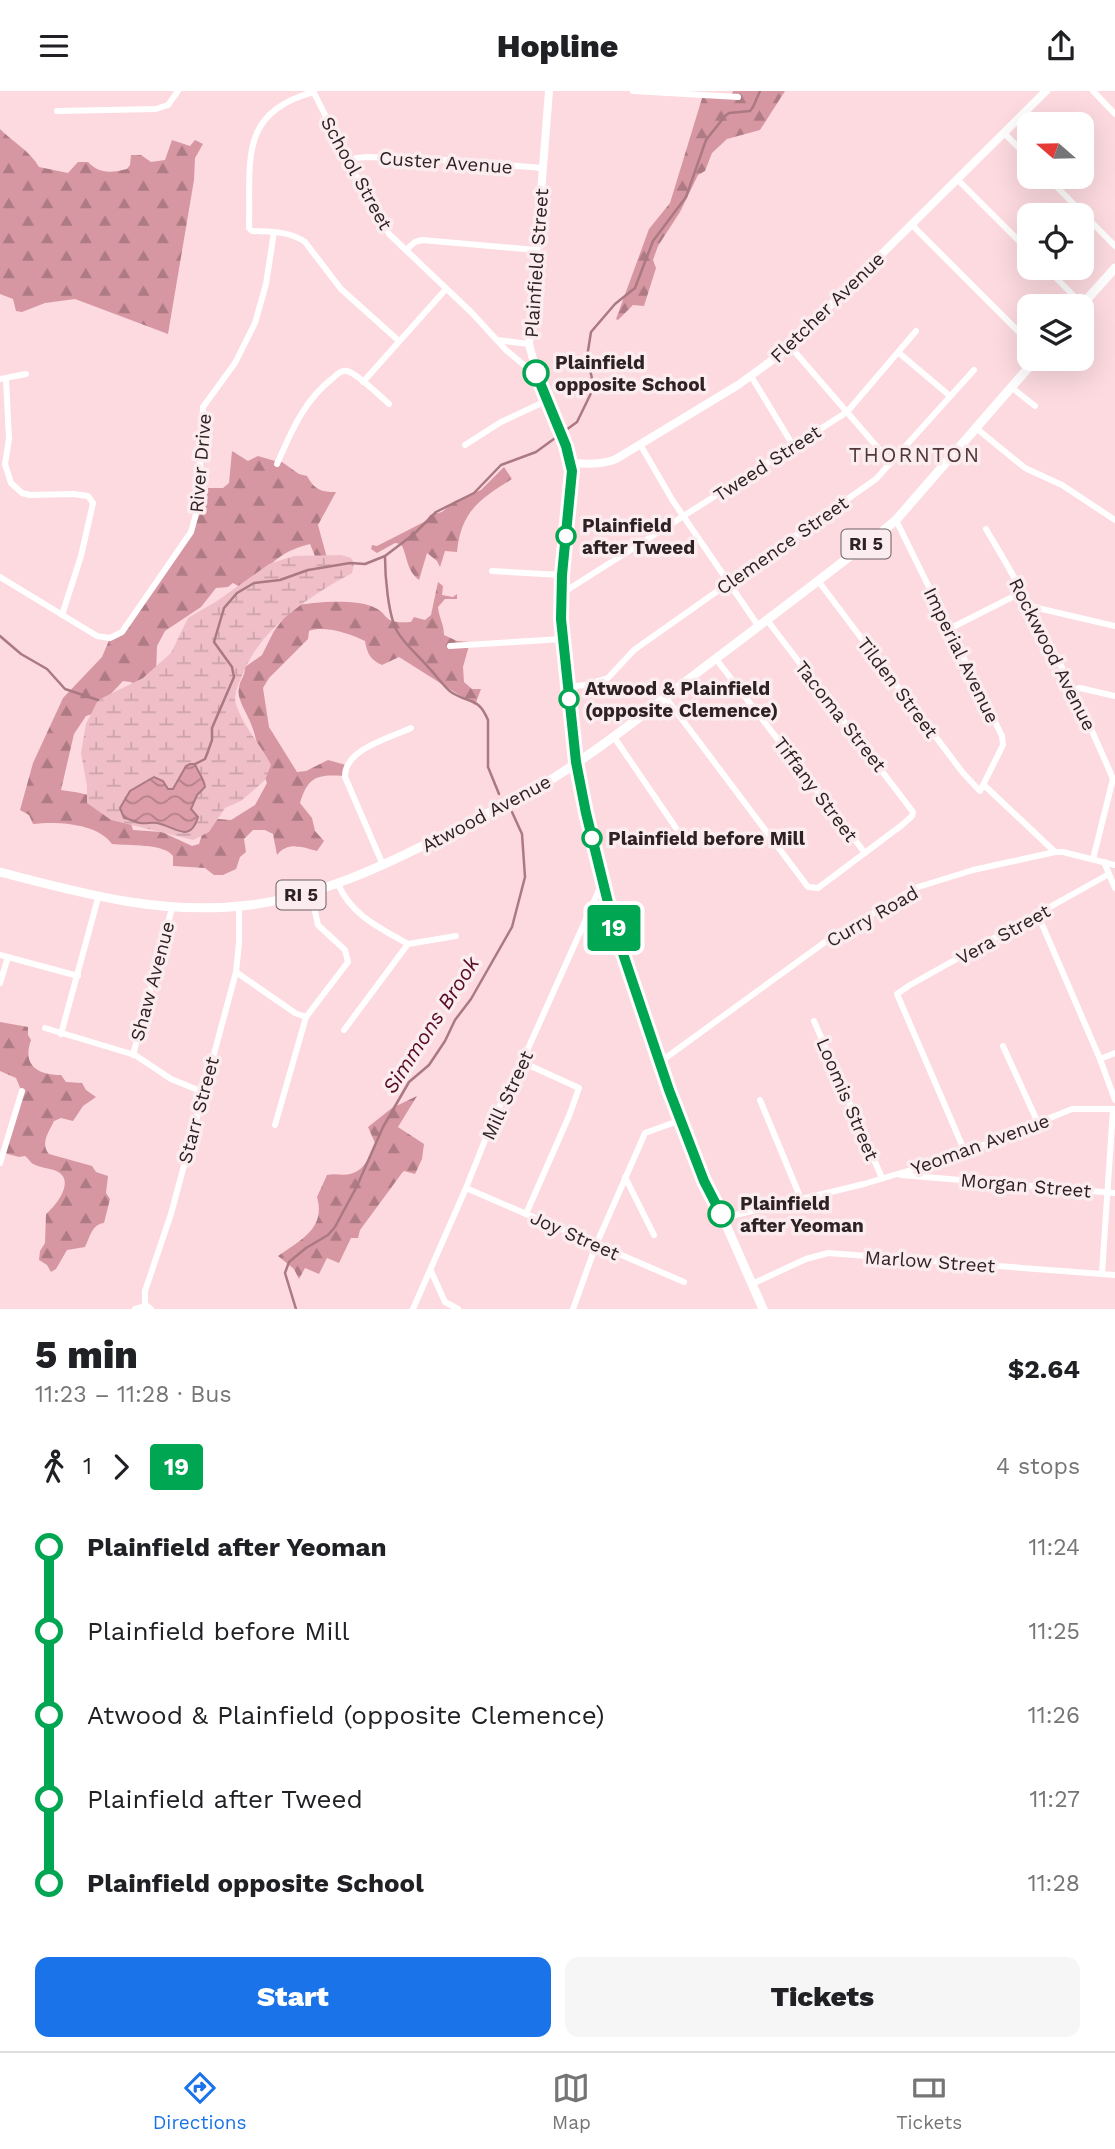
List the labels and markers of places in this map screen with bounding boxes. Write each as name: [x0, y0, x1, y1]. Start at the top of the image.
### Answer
place label: Plainfield opposite School: [555, 351, 707, 396]
marker: Plainfield opposite School: [523, 360, 549, 386]
place label: Plainfield after Tweed: [582, 514, 695, 559]
marker: Plainfield after Tweed: [556, 526, 576, 546]
place label: Atwood & Plainfield (opposite Clemence): [585, 677, 778, 722]
marker: Atwood & Plainfield (opposite Clemence): [559, 689, 579, 709]
place label: Plainfield before Mill: [608, 827, 806, 850]
marker: Plainfield before Mill: [582, 828, 602, 848]
place label: Plainfield after Yeoman: [740, 1192, 864, 1237]
marker: Plainfield after Yeoman: [708, 1201, 734, 1227]

